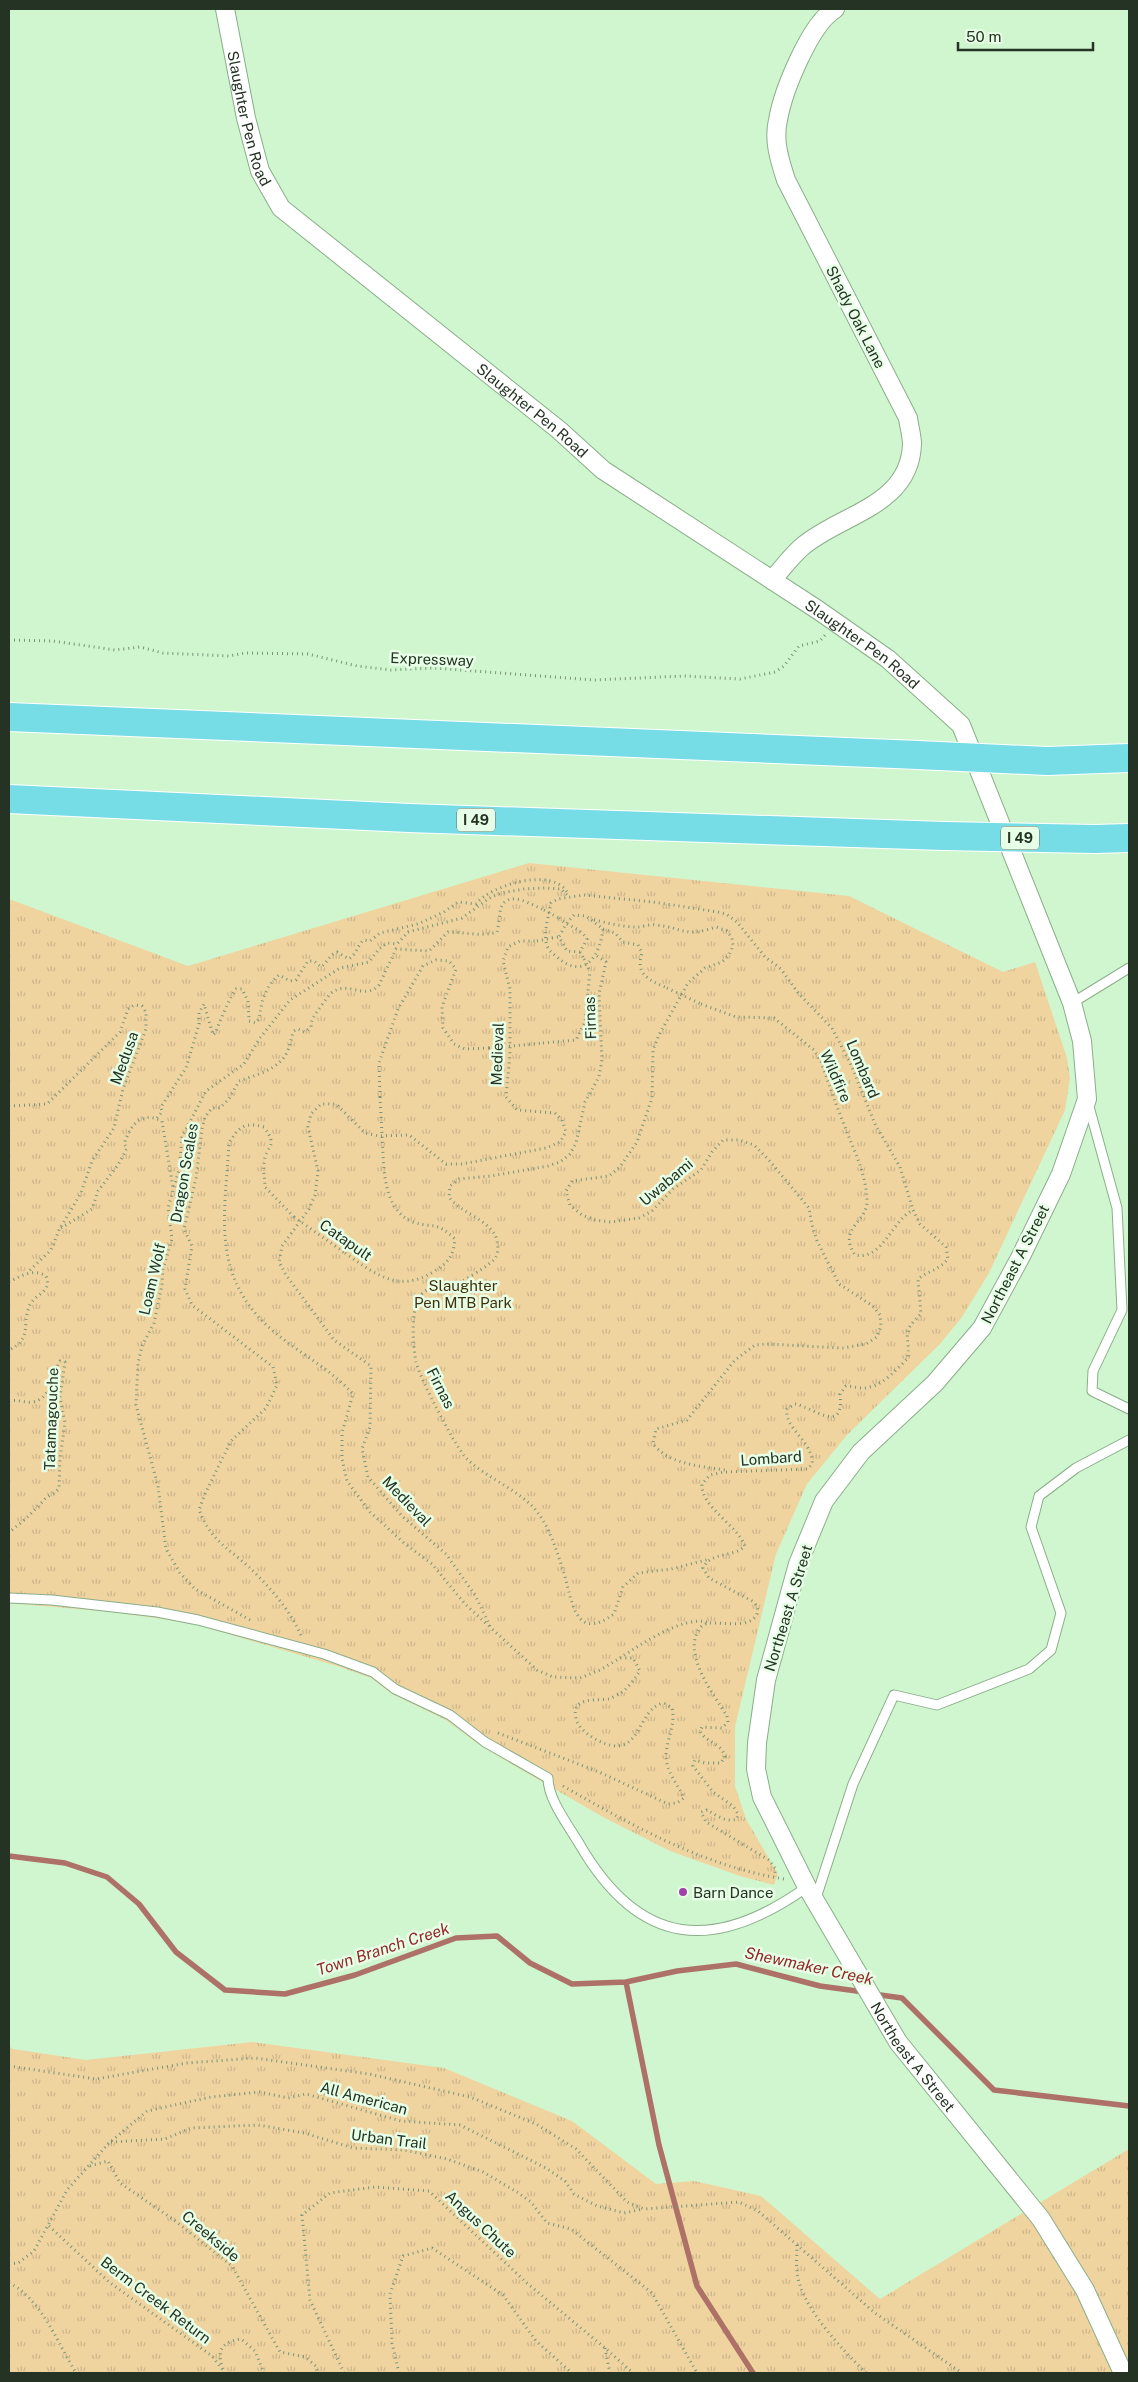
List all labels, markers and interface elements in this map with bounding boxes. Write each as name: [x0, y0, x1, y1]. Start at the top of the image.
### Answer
scale bar: [958, 20, 1093, 52]
text: 50 m: [966, 28, 1001, 45]
street label: Slaughter Pen Road: [225, 49, 275, 189]
street label: Shady Oak Lane: [823, 263, 889, 371]
street label: Slaughter Pen Road: [474, 359, 592, 461]
street label: Slaughter Pen Road: [802, 596, 923, 692]
street label: Expressway: [390, 649, 474, 669]
road number: I 49: [457, 808, 495, 832]
road number: I 49: [1001, 826, 1039, 850]
street label: Firnas: [581, 996, 599, 1040]
street label: Medieval: [487, 1022, 507, 1086]
street label: Medusa: [107, 1029, 141, 1087]
street label: Lombard: [843, 1037, 883, 1101]
street label: Wildfire: [817, 1047, 855, 1105]
street label: Dragon Scales: [167, 1122, 201, 1224]
street label: Uwabami: [636, 1155, 696, 1209]
street label: Northeast A Street: [978, 1201, 1052, 1326]
street label: Catapult: [317, 1216, 376, 1264]
street label: Loam Wolf: [135, 1241, 169, 1317]
park label: Slaughter Pen MTB Park: [414, 1277, 512, 1311]
street label: Firnas: [424, 1365, 458, 1411]
street label: Tatamagouche: [41, 1367, 61, 1471]
street label: Lombard: [740, 1447, 802, 1469]
street label: Medieval: [379, 1472, 435, 1530]
street label: Northeast A Street: [761, 1543, 815, 1673]
place label: Barn Dance: [693, 1884, 773, 1901]
marker: Barn Dance: [677, 1886, 689, 1898]
water label: Town Branch Creek: [314, 1918, 452, 1979]
water label: Shewmaker Creek: [743, 1943, 876, 1989]
street label: Northeast A Street: [868, 1999, 959, 2115]
street label: All American: [318, 2078, 410, 2118]
street label: Urban Trail: [350, 2126, 428, 2152]
street label: Angus Chute: [442, 2187, 520, 2261]
street label: Creekside: [179, 2207, 243, 2265]
street label: Berm Creek Return: [98, 2253, 214, 2347]

